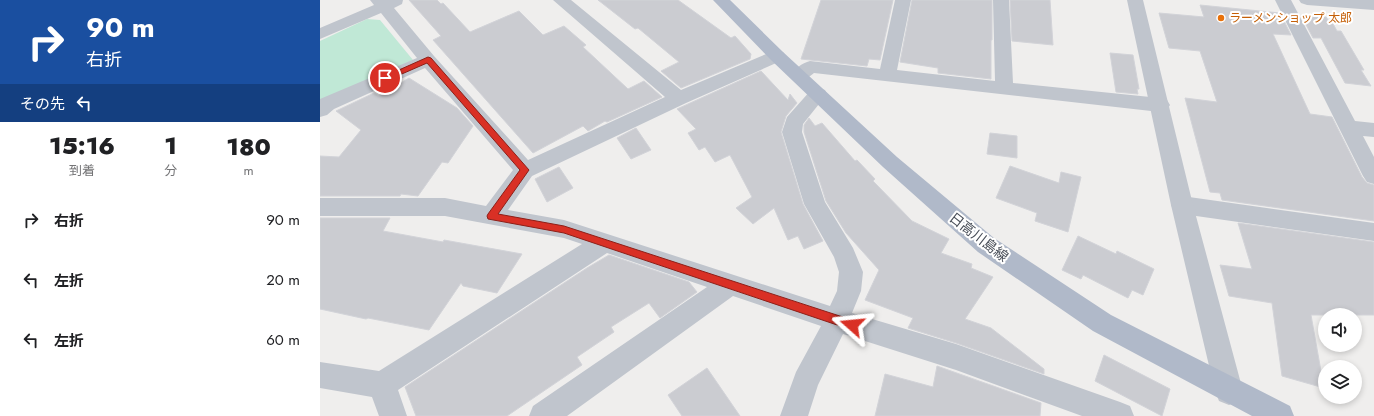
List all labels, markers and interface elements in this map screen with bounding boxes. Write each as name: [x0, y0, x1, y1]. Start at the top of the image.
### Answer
text: 90 m: [86, 7, 155, 48]
place label: ラーメンショップ 太郎: [1229, 9, 1352, 27]
marker: ラーメンショップ 太郎: [1216, 13, 1226, 23]
icon: right: [20, 16, 72, 68]
text: 右折: [86, 47, 122, 73]
pin: [368, 61, 402, 95]
icon: arrive: [374, 67, 396, 89]
icon: left: [73, 92, 95, 114]
text: その先: [20, 93, 65, 115]
text: 15:16: [49, 128, 115, 163]
text: 1: [164, 128, 177, 163]
text: 180: [226, 129, 271, 164]
text: 到着: [69, 161, 95, 180]
text: 分: [164, 161, 177, 180]
text: m: [244, 161, 254, 180]
street label: 日高川島線: [945, 208, 1013, 266]
icon: right: [20, 209, 42, 231]
text: 90 m: [266, 209, 300, 231]
text: 右折: [54, 210, 84, 232]
icon: left: [20, 269, 42, 291]
text: 20 m: [266, 269, 300, 291]
text: 左折: [54, 270, 84, 292]
position arrow: [831, 304, 873, 346]
map controls: [1318, 308, 1362, 404]
button: sound: [1318, 308, 1362, 352]
icon: left: [20, 329, 42, 351]
text: 60 m: [266, 329, 300, 351]
text: 左折: [54, 330, 84, 352]
button: layers: [1318, 360, 1362, 404]

